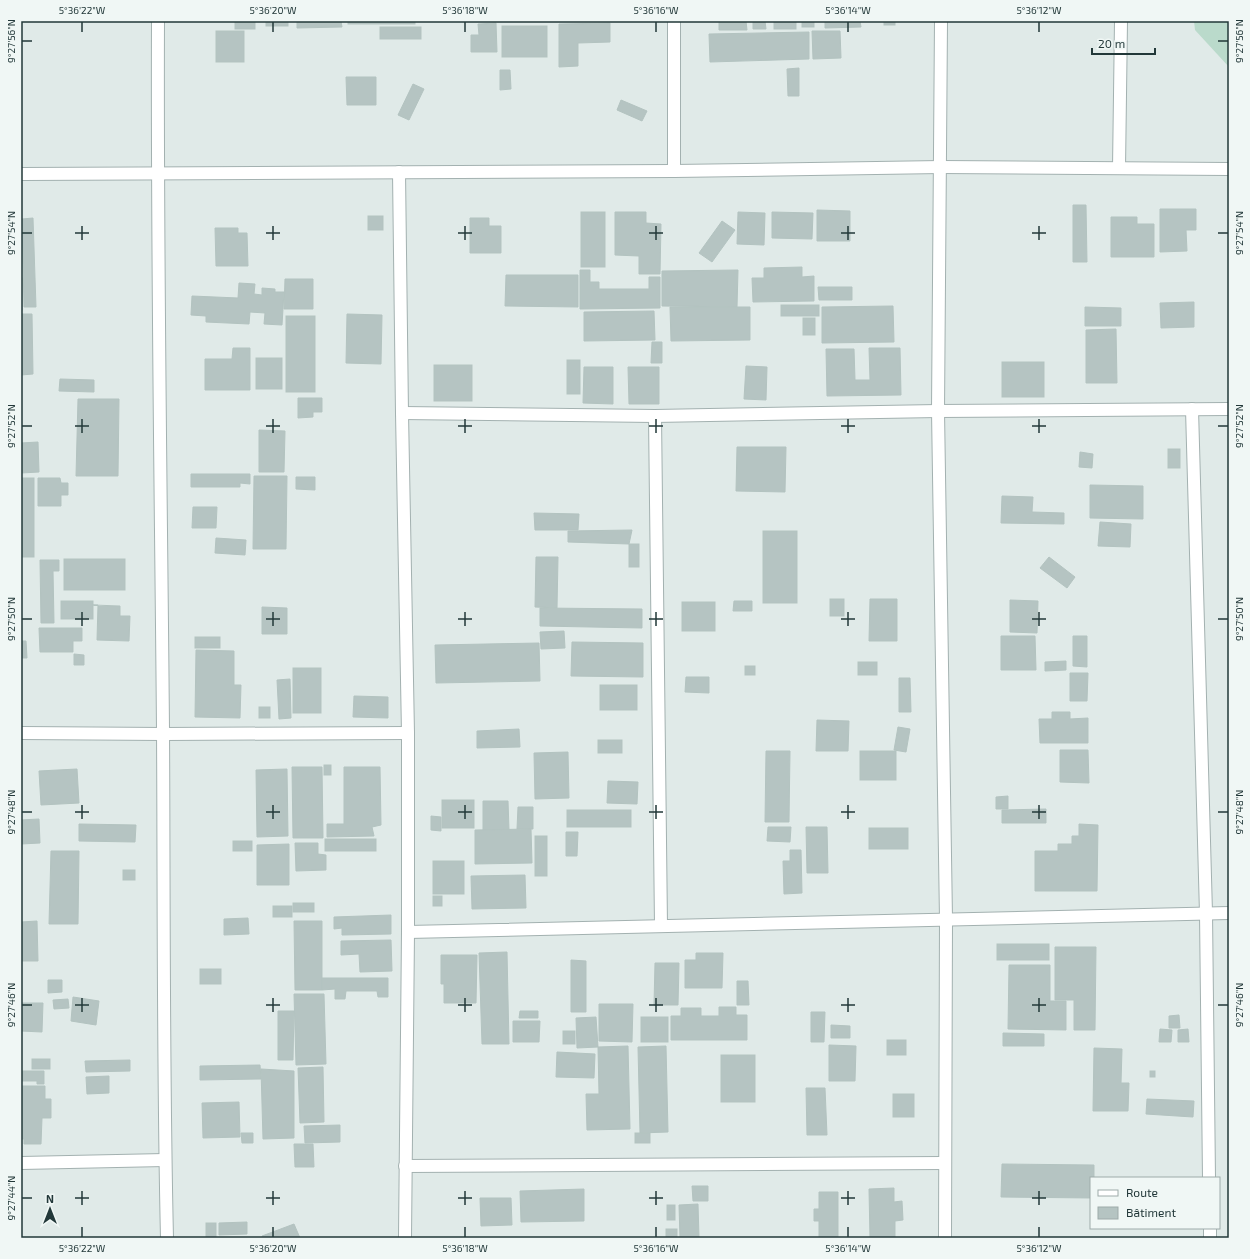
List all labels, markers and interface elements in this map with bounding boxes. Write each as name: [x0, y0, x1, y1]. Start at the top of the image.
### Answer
text: 5°36'22"W: [59, 4, 106, 16]
text: 5°36'20"W: [249, 4, 297, 16]
text: 5°36'18"W: [442, 4, 488, 16]
text: 5°36'16"W: [633, 4, 679, 16]
text: 5°36'14"W: [825, 4, 871, 16]
text: 5°36'12"W: [1017, 4, 1062, 16]
text: 9°27'56"N: [5, 19, 17, 63]
text: 9°27'56"N: [1233, 19, 1245, 63]
scale bar: [1092, 30, 1155, 56]
text: 20 m: [1098, 36, 1125, 50]
text: 9°27'54"N: [5, 211, 17, 255]
text: 9°27'54"N: [1233, 211, 1245, 255]
text: 9°27'52"N: [5, 404, 17, 448]
text: 9°27'52"N: [1233, 404, 1245, 448]
text: 9°27'50"N: [5, 597, 17, 641]
text: 9°27'50"N: [1233, 597, 1245, 641]
text: 9°27'48"N: [5, 790, 17, 834]
text: 9°27'48"N: [1233, 790, 1245, 834]
text: 9°27'46"N: [5, 983, 17, 1027]
text: 9°27'46"N: [1233, 983, 1245, 1027]
text: 9°27'44"N: [5, 1176, 17, 1220]
legend: [1090, 1177, 1220, 1229]
text: Route: [1126, 1185, 1158, 1199]
north arrow: [30, 1189, 70, 1229]
text: N: [46, 1192, 54, 1205]
text: Bâtiment: [1126, 1205, 1177, 1219]
text: 5°36'22"W: [59, 1242, 106, 1254]
text: 5°36'20"W: [249, 1242, 297, 1254]
text: 5°36'18"W: [442, 1242, 488, 1254]
text: 5°36'16"W: [633, 1242, 679, 1254]
text: 5°36'14"W: [825, 1242, 871, 1254]
text: 5°36'12"W: [1017, 1242, 1062, 1254]

